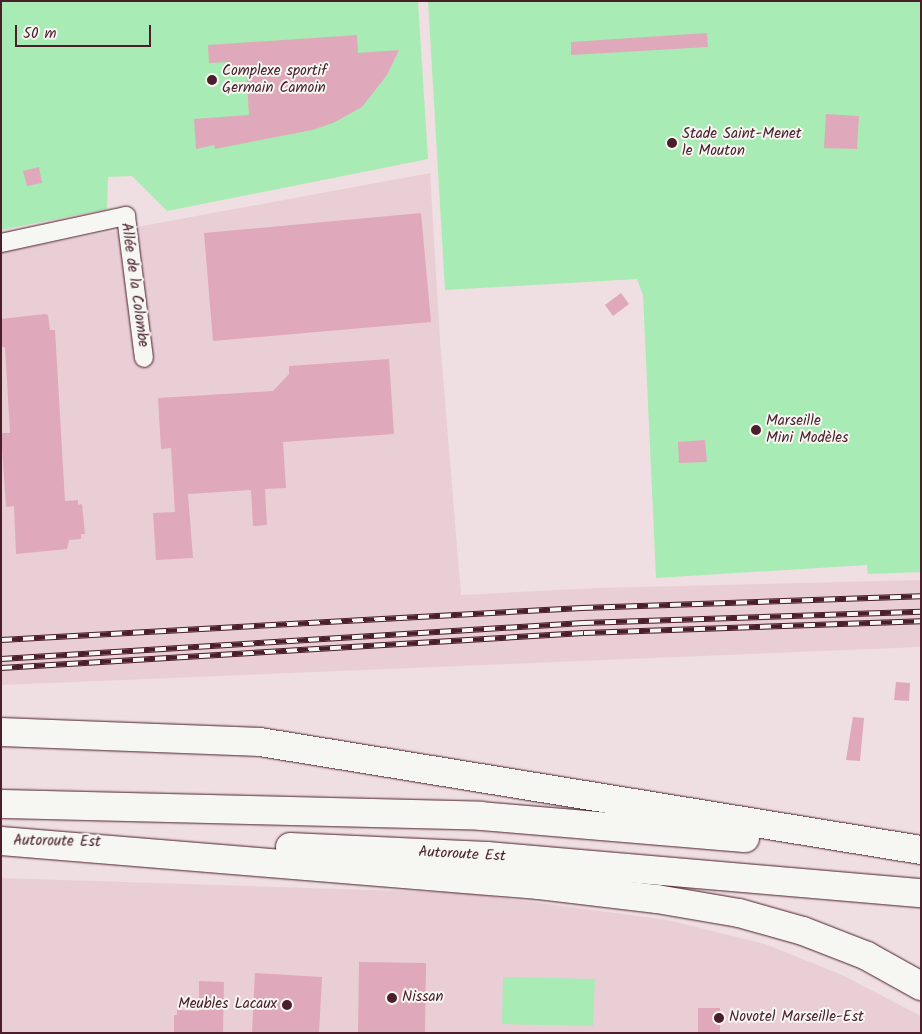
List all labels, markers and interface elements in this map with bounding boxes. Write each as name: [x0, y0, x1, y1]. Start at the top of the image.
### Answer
scale bar: [18, 15, 154, 47]
text: 50 m: [23, 22, 57, 46]
place label: Complexe sportif Germain Camoin: [222, 62, 327, 97]
marker: Complexe sportif Germain Camoin: [206, 74, 218, 86]
place label: Stade Saint-Menet le Mouton: [682, 125, 801, 160]
marker: Stade Saint-Menet le Mouton: [666, 137, 678, 149]
street label: Allée de la Colombe: [116, 222, 152, 348]
place label: Marseille Mini Modèles: [766, 412, 848, 447]
marker: Marseille Mini Modèles: [750, 424, 762, 436]
street label: Autoroute Est: [13, 832, 101, 852]
street label: Autoroute Est: [418, 844, 506, 866]
place label: Nissan: [402, 989, 444, 1007]
marker: Nissan: [386, 992, 398, 1004]
place label: Meubles Lacaux: [178, 996, 277, 1014]
marker: Meubles Lacaux: [281, 999, 293, 1011]
place label: Novotel Marseille-Est: [729, 1009, 864, 1027]
marker: Novotel Marseille-Est: [713, 1012, 725, 1024]

